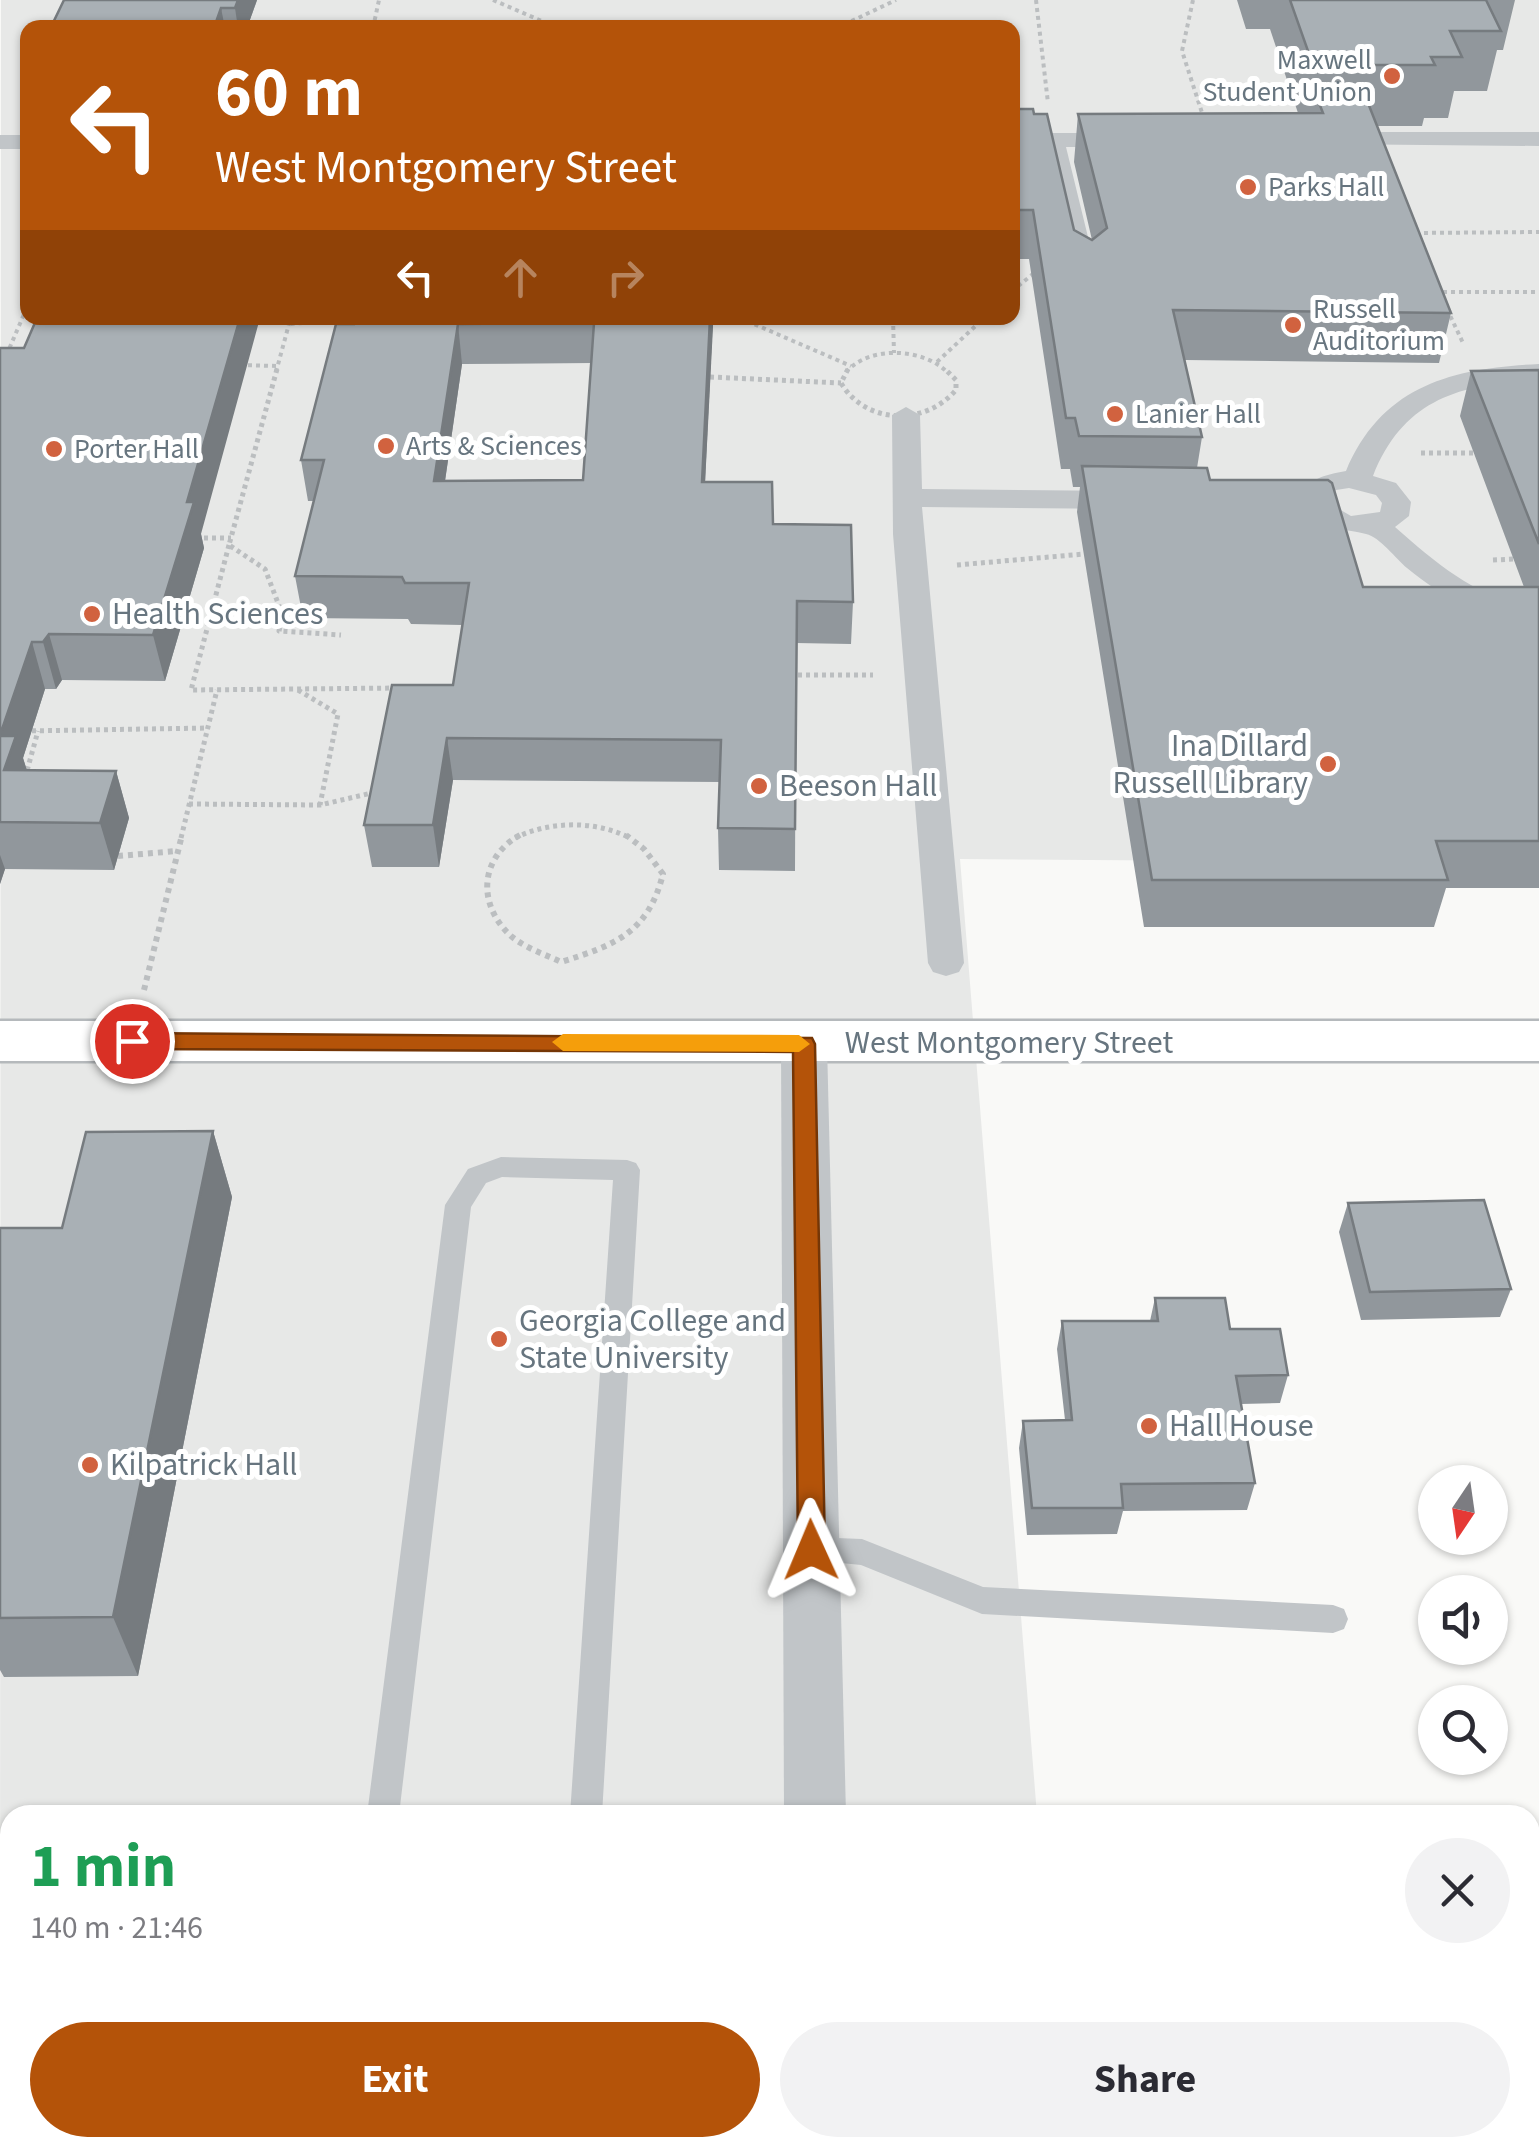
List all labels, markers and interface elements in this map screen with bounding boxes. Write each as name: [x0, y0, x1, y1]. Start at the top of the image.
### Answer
place label: Maxwell Student Union: [1202, 40, 1372, 112]
text: 60 m: [215, 43, 363, 143]
icon: left: [50, 60, 180, 190]
marker: Maxwell Student Union: [1381, 65, 1403, 87]
text: West Montgomery Street: [215, 136, 677, 200]
place label: Parks Hall: [1268, 167, 1384, 207]
marker: Parks Hall: [1237, 176, 1259, 198]
icon: left: [388, 250, 443, 305]
icon: ahead: [493, 250, 548, 305]
icon: right: [598, 250, 653, 305]
place label: Russell Auditorium: [1313, 289, 1445, 361]
marker: Russell Auditorium: [1282, 314, 1304, 336]
place label: Lanier Hall: [1135, 394, 1261, 434]
marker: Lanier Hall: [1104, 403, 1126, 425]
place label: Arts & Sciences: [406, 426, 582, 466]
place label: Porter Hall: [74, 429, 199, 469]
marker: Arts & Sciences: [375, 435, 397, 457]
marker: Porter Hall: [43, 438, 65, 460]
place label: Health Sciences: [112, 591, 323, 637]
marker: Health Sciences: [81, 603, 103, 625]
place label: Ina Dillard Russell Library: [1113, 723, 1308, 806]
marker: Ina Dillard Russell Library: [1317, 753, 1339, 775]
place label: Beeson Hall: [779, 763, 938, 809]
marker: Beeson Hall: [748, 775, 770, 797]
pin: [90, 999, 175, 1084]
icon: arrive: [105, 1014, 160, 1069]
street label: West Montgomery Street: [845, 1020, 1173, 1066]
place label: Georgia College and State University: [519, 1298, 786, 1381]
marker: Georgia College and State University: [488, 1328, 510, 1350]
place label: Hall House: [1169, 1403, 1314, 1449]
marker: Hall House: [1138, 1415, 1160, 1437]
place label: Kilpatrick Hall: [110, 1442, 298, 1488]
marker: Kilpatrick Hall: [79, 1454, 101, 1476]
north arrow: [1418, 1465, 1508, 1555]
map controls: [1418, 1465, 1508, 1775]
position arrow: [759, 1498, 863, 1602]
button: sound: [1418, 1575, 1508, 1665]
button: search: [1418, 1685, 1508, 1775]
text: 1 min: [30, 1825, 176, 1910]
button: close: [1405, 1838, 1510, 1943]
text: 140 m · 21:46: [30, 1905, 203, 1951]
button: Exit: [30, 2022, 760, 2137]
button: Share: [780, 2022, 1510, 2137]

